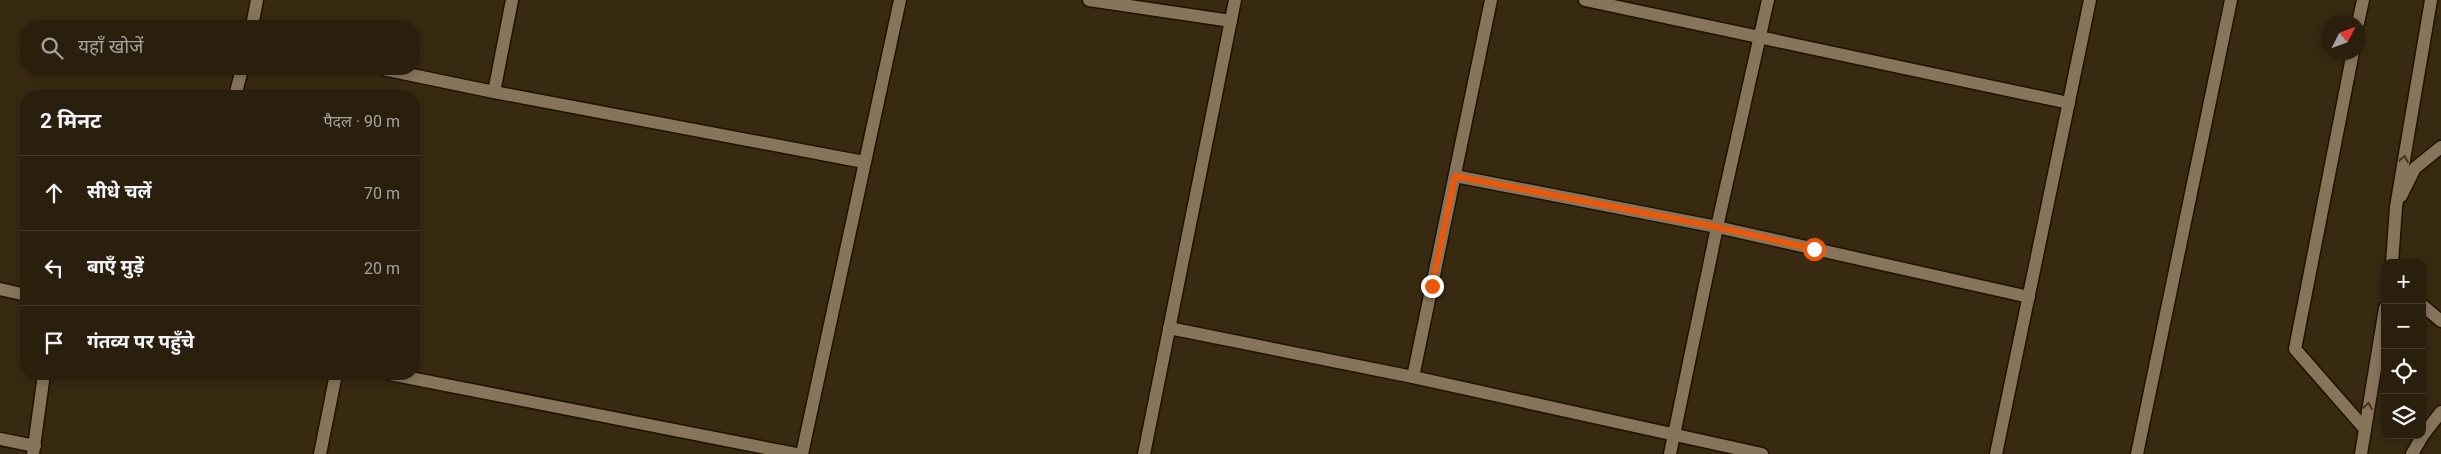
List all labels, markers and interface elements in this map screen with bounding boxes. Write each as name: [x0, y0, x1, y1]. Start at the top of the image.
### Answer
north arrow: [2321, 15, 2366, 60]
search box: [20, 20, 420, 75]
icon: search: [38, 34, 66, 62]
text: यहाँ खोजें: [78, 35, 143, 58]
text: 2 मिनट: [40, 109, 101, 133]
text: पैदल · 90 m: [323, 112, 400, 131]
one-way arrow: [2398, 154, 2408, 163]
icon: ahead: [40, 179, 68, 207]
text: सीधे चलें: [87, 180, 152, 203]
text: 70 m: [364, 184, 400, 203]
route start: [1803, 238, 1826, 261]
icon: left: [40, 254, 68, 282]
text: बाएँ मुड़ें: [87, 255, 144, 278]
text: 20 m: [364, 259, 400, 278]
map controls: [2381, 259, 2426, 439]
button: +: [2381, 259, 2426, 304]
route end: [1421, 275, 1444, 298]
button: −: [2381, 304, 2426, 349]
icon: arrive: [40, 329, 68, 357]
text: गंतव्य पर पहुँचे: [87, 330, 194, 353]
button: locate: [2381, 349, 2426, 394]
button: layers: [2381, 394, 2426, 439]
one-way arrow: [2363, 402, 2373, 410]

